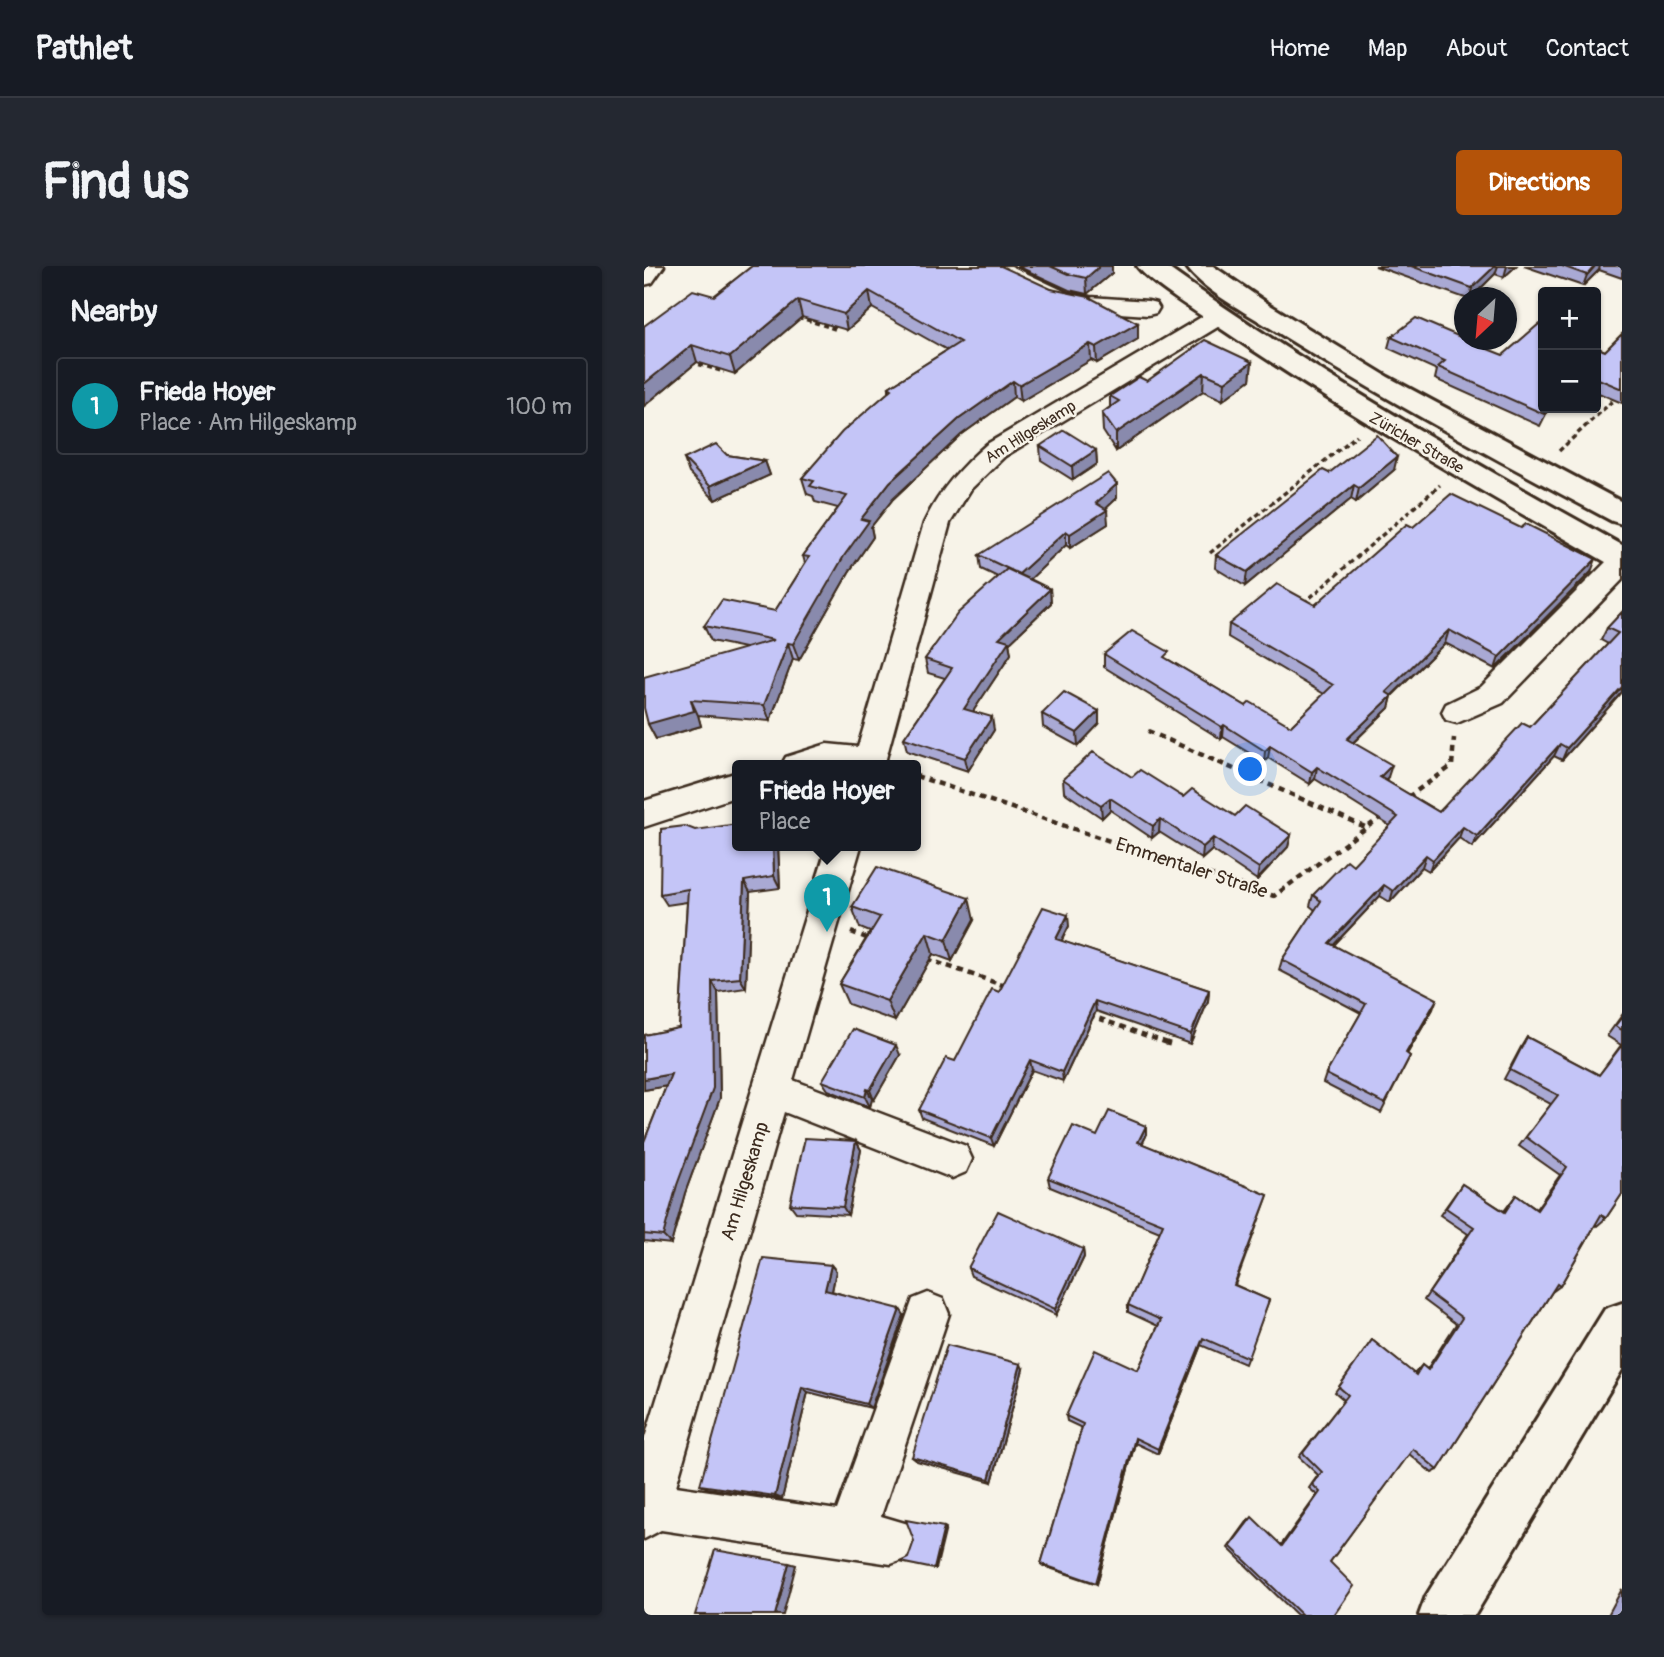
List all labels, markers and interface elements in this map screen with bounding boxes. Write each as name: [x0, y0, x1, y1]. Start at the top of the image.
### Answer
text: Pathlet: [35, 28, 132, 69]
text: Home: [1269, 34, 1330, 63]
text: Map: [1368, 34, 1408, 63]
text: About: [1446, 34, 1508, 63]
text: Contact: [1546, 34, 1629, 63]
button: Directions: [1456, 150, 1622, 215]
text: Find us: [42, 152, 189, 213]
north arrow: [1454, 287, 1517, 350]
map controls: [1538, 287, 1601, 413]
button: +: [1538, 287, 1601, 350]
text: Nearby: [70, 293, 157, 330]
button: −: [1538, 350, 1601, 413]
text: Frieda Hoyer: [139, 376, 275, 408]
text: 1: [91, 392, 100, 421]
text: 100 m: [506, 392, 572, 421]
street label: Am Hilgeskamp: [981, 396, 1080, 468]
text: Place · Am Hilgeskamp: [139, 408, 357, 437]
street label: Züricher Straße: [1366, 408, 1467, 478]
your location: [1233, 752, 1267, 786]
popup: [732, 760, 921, 851]
text: Frieda Hoyer: [758, 775, 895, 807]
text: Place: [758, 807, 810, 836]
street label: Emmentaler Straße: [1113, 832, 1271, 904]
pin: 1: [804, 874, 850, 932]
street label: Am Hilgeskamp: [716, 1119, 774, 1244]

